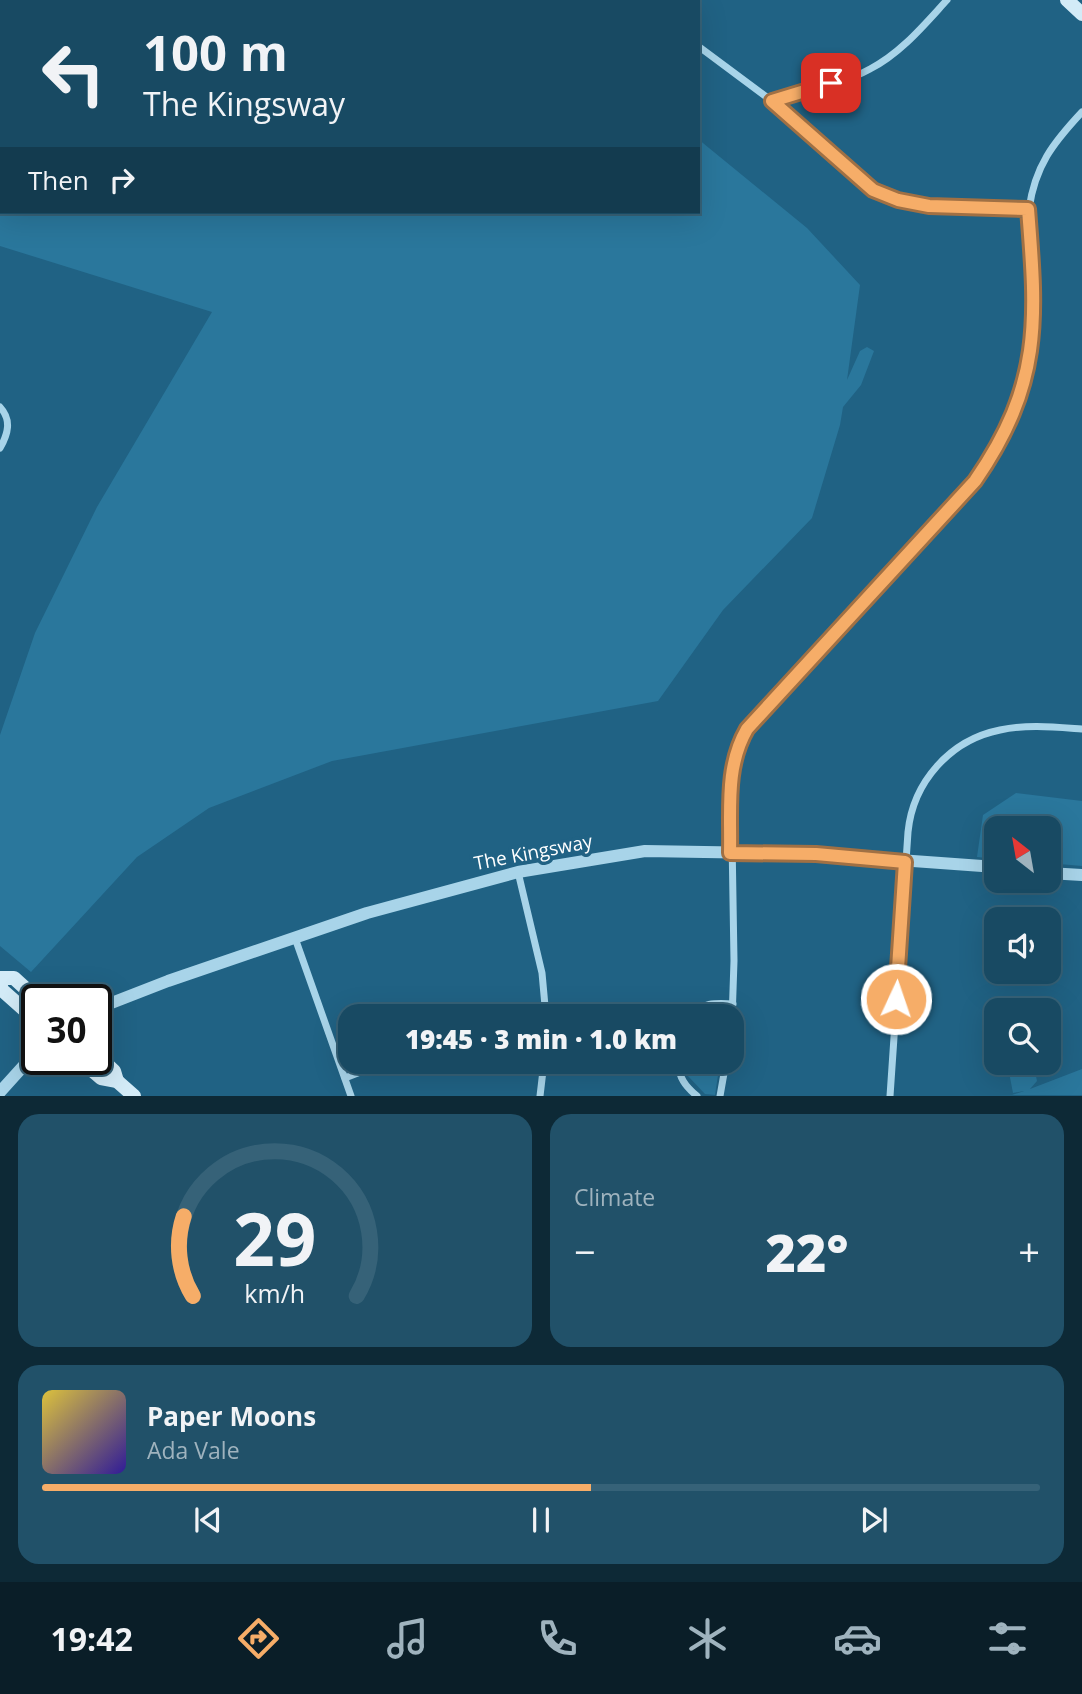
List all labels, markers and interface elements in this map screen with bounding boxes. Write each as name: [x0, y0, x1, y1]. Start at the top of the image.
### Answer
text: 100 m: [143, 19, 288, 85]
icon: left: [28, 28, 119, 119]
pin: [801, 53, 861, 113]
icon: arrive: [812, 64, 850, 102]
text: The Kingsway: [143, 82, 345, 125]
icon: right: [103, 161, 141, 199]
text: Then: [28, 162, 89, 198]
north arrow: [984, 816, 1060, 892]
map controls: [984, 816, 1061, 1075]
street label: The Kingsway: [472, 828, 595, 876]
button: sound: [984, 907, 1061, 984]
position arrow: [859, 962, 933, 1036]
speed limit sign: 30: [21, 984, 112, 1075]
button: search: [984, 998, 1061, 1075]
text: 19:45 · 3 min · 1.0 km: [405, 1021, 677, 1057]
text: Climate: [574, 1181, 655, 1213]
text: 29: [233, 1189, 317, 1288]
text: 22°: [766, 1216, 848, 1287]
text: −: [574, 1225, 596, 1277]
text: +: [1018, 1225, 1040, 1277]
text: km/h: [245, 1276, 305, 1310]
text: Paper Moons: [147, 1398, 316, 1434]
text: Ada Vale: [147, 1434, 240, 1466]
icon: previous: [189, 1501, 227, 1539]
icon: pause: [522, 1501, 560, 1539]
icon: next: [855, 1501, 893, 1539]
icon: directions: [234, 1614, 283, 1663]
icon: music: [383, 1614, 432, 1663]
icon: phone: [533, 1614, 582, 1663]
icon: climate: [683, 1614, 732, 1663]
icon: car: [833, 1614, 882, 1663]
icon: filters: [983, 1614, 1032, 1663]
text: 19:42: [50, 1617, 133, 1660]

